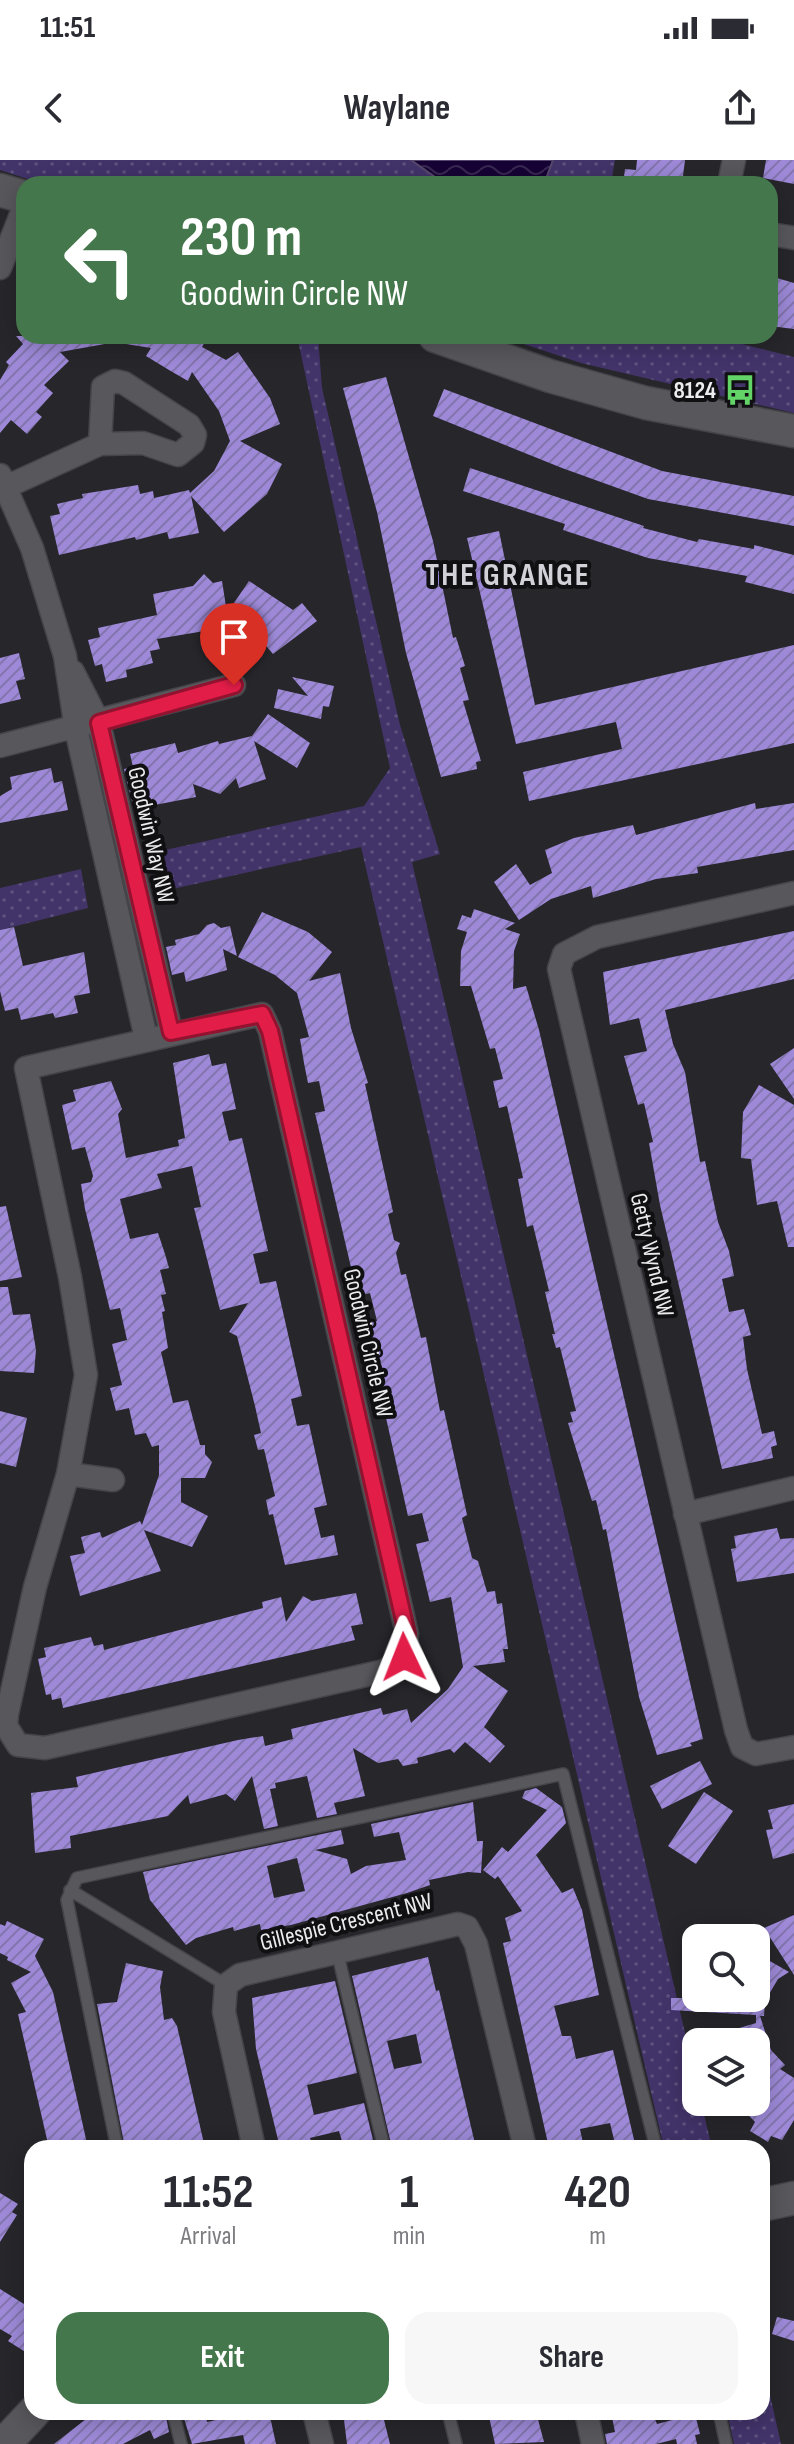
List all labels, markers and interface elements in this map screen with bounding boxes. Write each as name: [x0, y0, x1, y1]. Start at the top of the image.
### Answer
text: 11:51: [40, 10, 95, 46]
icon: back: [32, 86, 76, 130]
icon: share: [718, 86, 762, 130]
text: Waylane: [344, 87, 450, 130]
text: 230 m: [180, 205, 302, 272]
icon: left: [48, 208, 152, 312]
text: Goodwin Circle NW: [180, 273, 408, 316]
bus stop icon: 8124: [723, 373, 757, 407]
place label: 8124: [673, 376, 716, 405]
district label: THE GRANGE: [425, 556, 591, 595]
pin: [200, 603, 268, 685]
icon: arrive: [212, 615, 256, 659]
street label: Goodwin Way NW: [121, 764, 181, 906]
street label: Getty Wynd NW: [624, 1190, 680, 1320]
street label: Goodwin Circle NW: [337, 1266, 399, 1421]
position arrow: [362, 1615, 446, 1699]
street label: Gillespie Crescent NW: [257, 1886, 435, 1957]
map controls: [682, 1924, 770, 2116]
button: search: [682, 1924, 770, 2012]
button: layers: [682, 2028, 770, 2116]
text: 11:52: [163, 2164, 254, 2221]
text: 1: [400, 2164, 418, 2221]
text: 420: [565, 2164, 631, 2221]
text: Arrival: [180, 2221, 236, 2252]
text: min: [393, 2221, 425, 2252]
text: m: [589, 2221, 606, 2252]
button: Exit: [56, 2312, 389, 2404]
button: Share: [405, 2312, 738, 2404]

